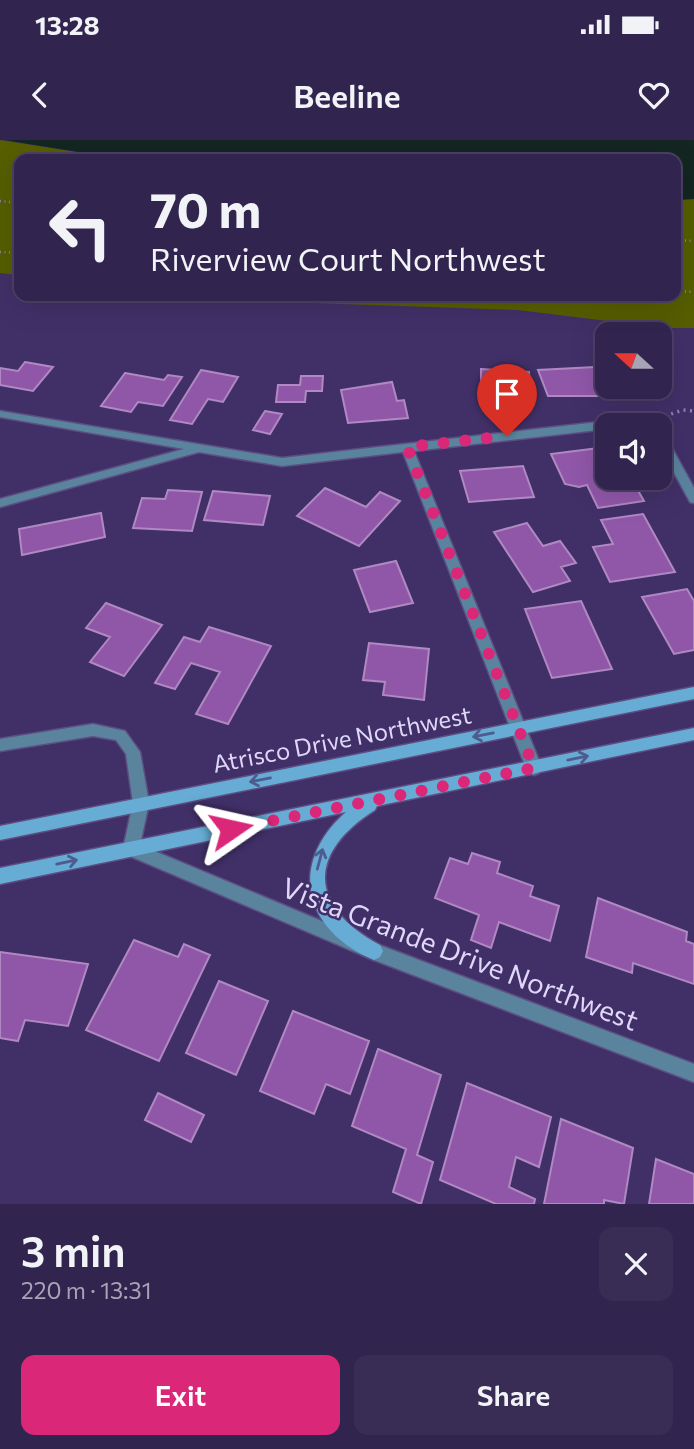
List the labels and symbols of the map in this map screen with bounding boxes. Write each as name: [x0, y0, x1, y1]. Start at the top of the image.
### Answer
north arrow: [595, 322, 672, 399]
pin: [477, 364, 537, 436]
street label: Atrisco Drive Northwest: [210, 699, 474, 778]
one-way arrow: [472, 728, 495, 742]
one-way arrow: [566, 751, 589, 765]
one-way arrow: [249, 773, 272, 787]
position arrow: [194, 792, 268, 866]
one-way arrow: [314, 849, 327, 871]
one-way arrow: [55, 855, 78, 869]
street label: Vista Grande Drive Northwest: [277, 869, 643, 1037]

